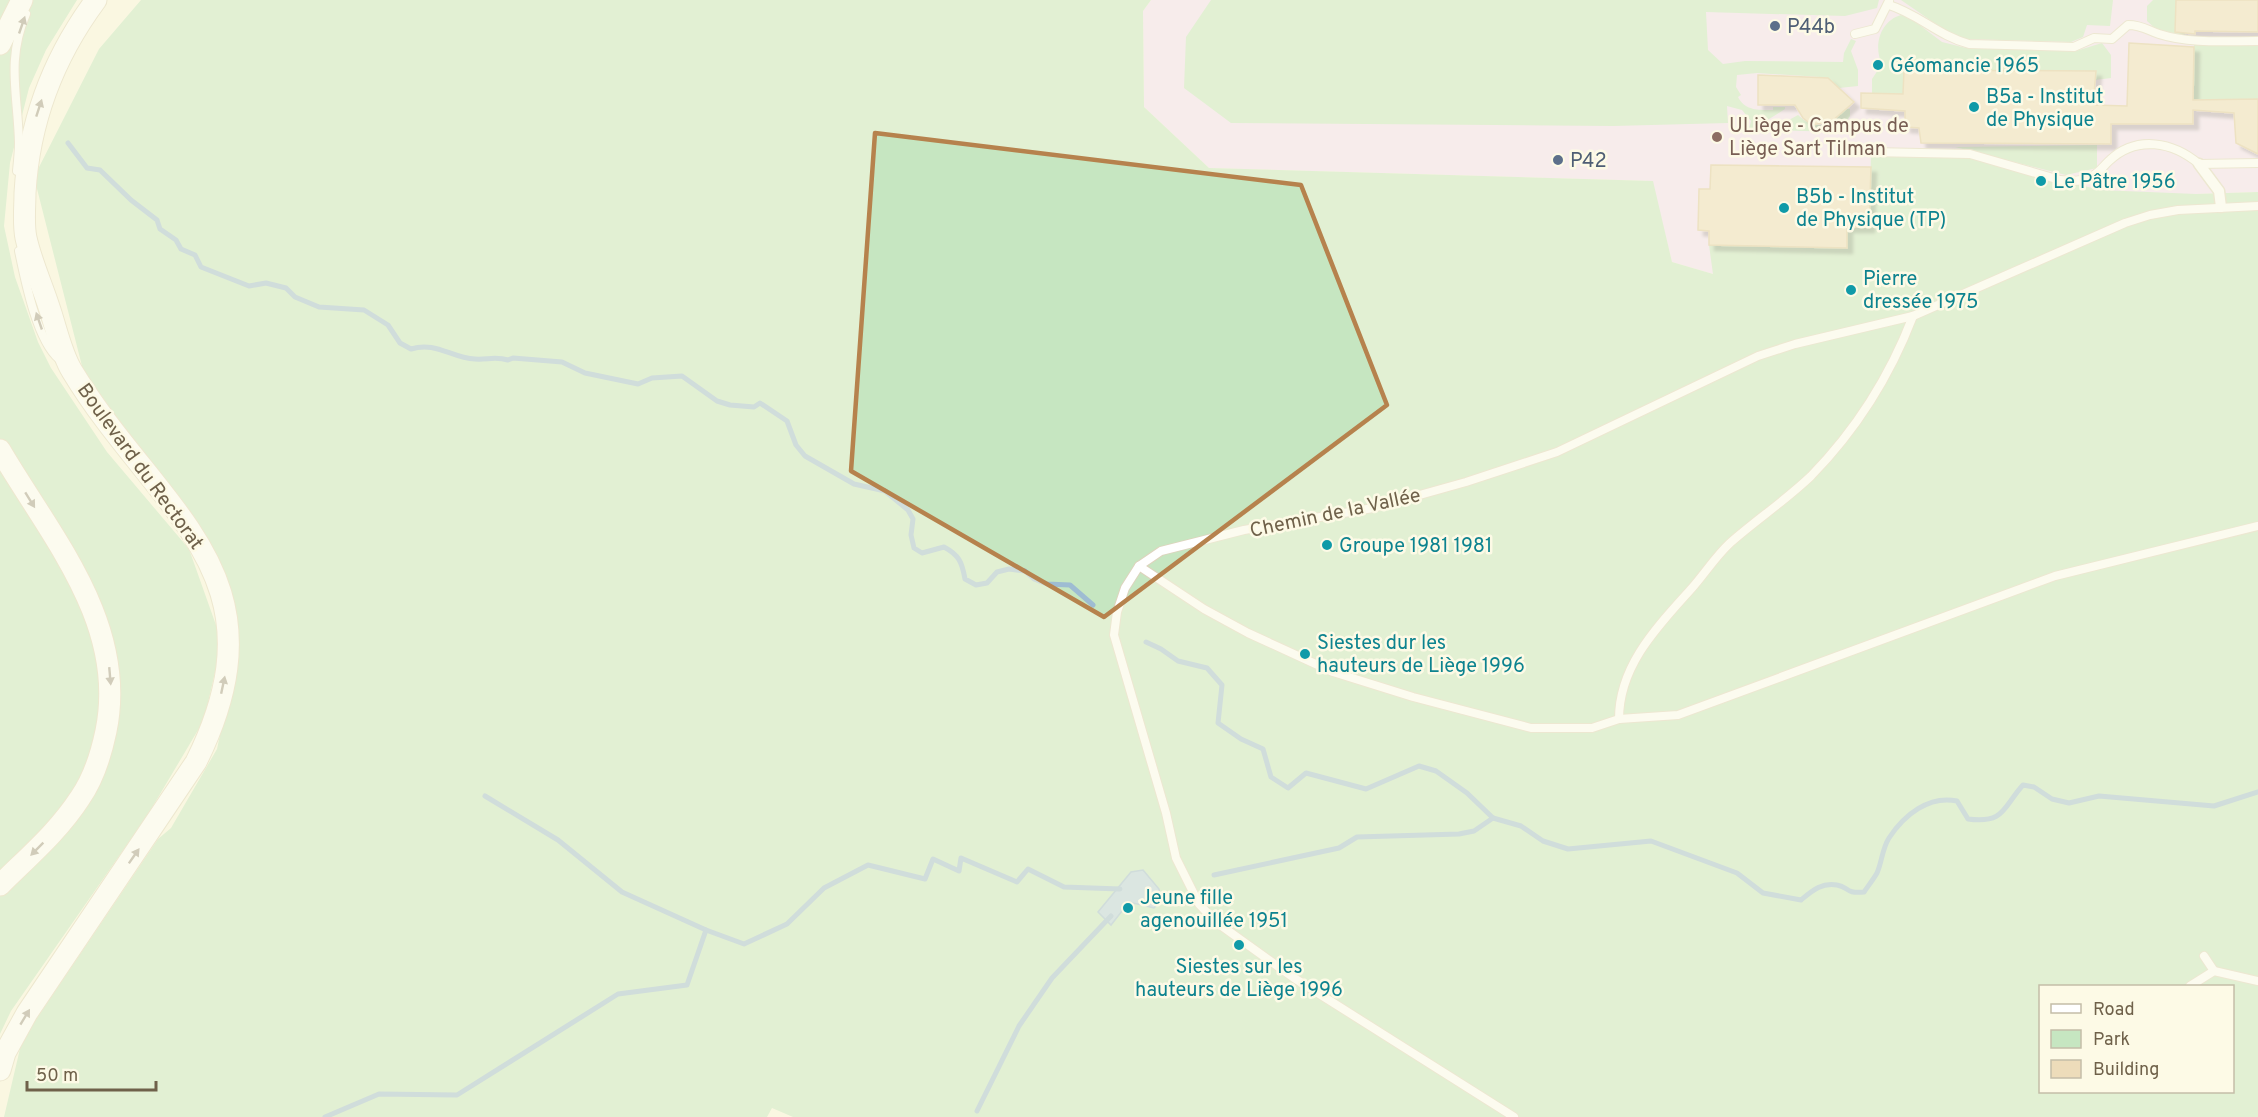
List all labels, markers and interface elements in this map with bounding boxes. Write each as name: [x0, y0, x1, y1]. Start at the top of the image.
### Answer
place label: P44b: [1787, 15, 1835, 41]
one-way arrow: [18, 16, 28, 34]
marker: P44b: [1768, 19, 1782, 33]
place label: Géomancie 1965: [1890, 54, 2039, 80]
marker: Géomancie 1965: [1871, 58, 1885, 72]
place label: B5a - Institut de Physique: [1986, 85, 2104, 134]
one-way arrow: [35, 99, 45, 117]
marker: B5a - Institut de Physique: [1967, 100, 1981, 114]
place label: ULiège - Campus de Liège Sart Tilman: [1729, 114, 1909, 163]
marker: ULiège - Campus de Liège Sart Tilman: [1710, 130, 1724, 144]
place label: P42: [1570, 149, 1607, 175]
marker: P42: [1551, 153, 1565, 167]
place label: Le Pâtre 1956: [2053, 170, 2176, 196]
marker: Le Pâtre 1956: [2034, 174, 2048, 188]
place label: B5b - Institut de Physique (TP): [1796, 185, 1946, 234]
marker: B5b - Institut de Physique (TP): [1777, 201, 1791, 215]
place label: Pierre dressée 1975: [1863, 267, 1979, 316]
marker: Pierre dressée 1975: [1844, 283, 1858, 297]
one-way arrow: [33, 312, 43, 330]
street label: Boulevard du Rectorat: [70, 379, 209, 556]
street label: Chemin de la Vallée: [1248, 483, 1423, 545]
one-way arrow: [25, 492, 36, 508]
place label: Groupe 1981 1981: [1339, 534, 1492, 560]
marker: Groupe 1981 1981: [1320, 538, 1334, 552]
place label: Siestes dur les hauteurs de Liège 1996: [1317, 631, 1525, 680]
marker: Siestes dur les hauteurs de Liège 1996: [1298, 647, 1312, 661]
one-way arrow: [105, 666, 115, 685]
one-way arrow: [219, 675, 228, 694]
one-way arrow: [31, 842, 45, 856]
one-way arrow: [128, 848, 139, 864]
place label: Jeune fille agenouillée 1951: [1140, 886, 1288, 935]
marker: Jeune fille agenouillée 1951: [1121, 901, 1135, 915]
marker: Siestes sur les hauteurs de Liège 1996: [1232, 938, 1246, 952]
place label: Siestes sur les hauteurs de Liège 1996: [1135, 955, 1343, 1004]
legend: [2039, 985, 2234, 1093]
text: Road: [2093, 999, 2135, 1022]
one-way arrow: [19, 1009, 30, 1025]
text: Park: [2093, 1029, 2130, 1052]
scale bar: [27, 1054, 156, 1092]
text: Building: [2093, 1059, 2159, 1082]
text: 50 m: [36, 1065, 78, 1088]

